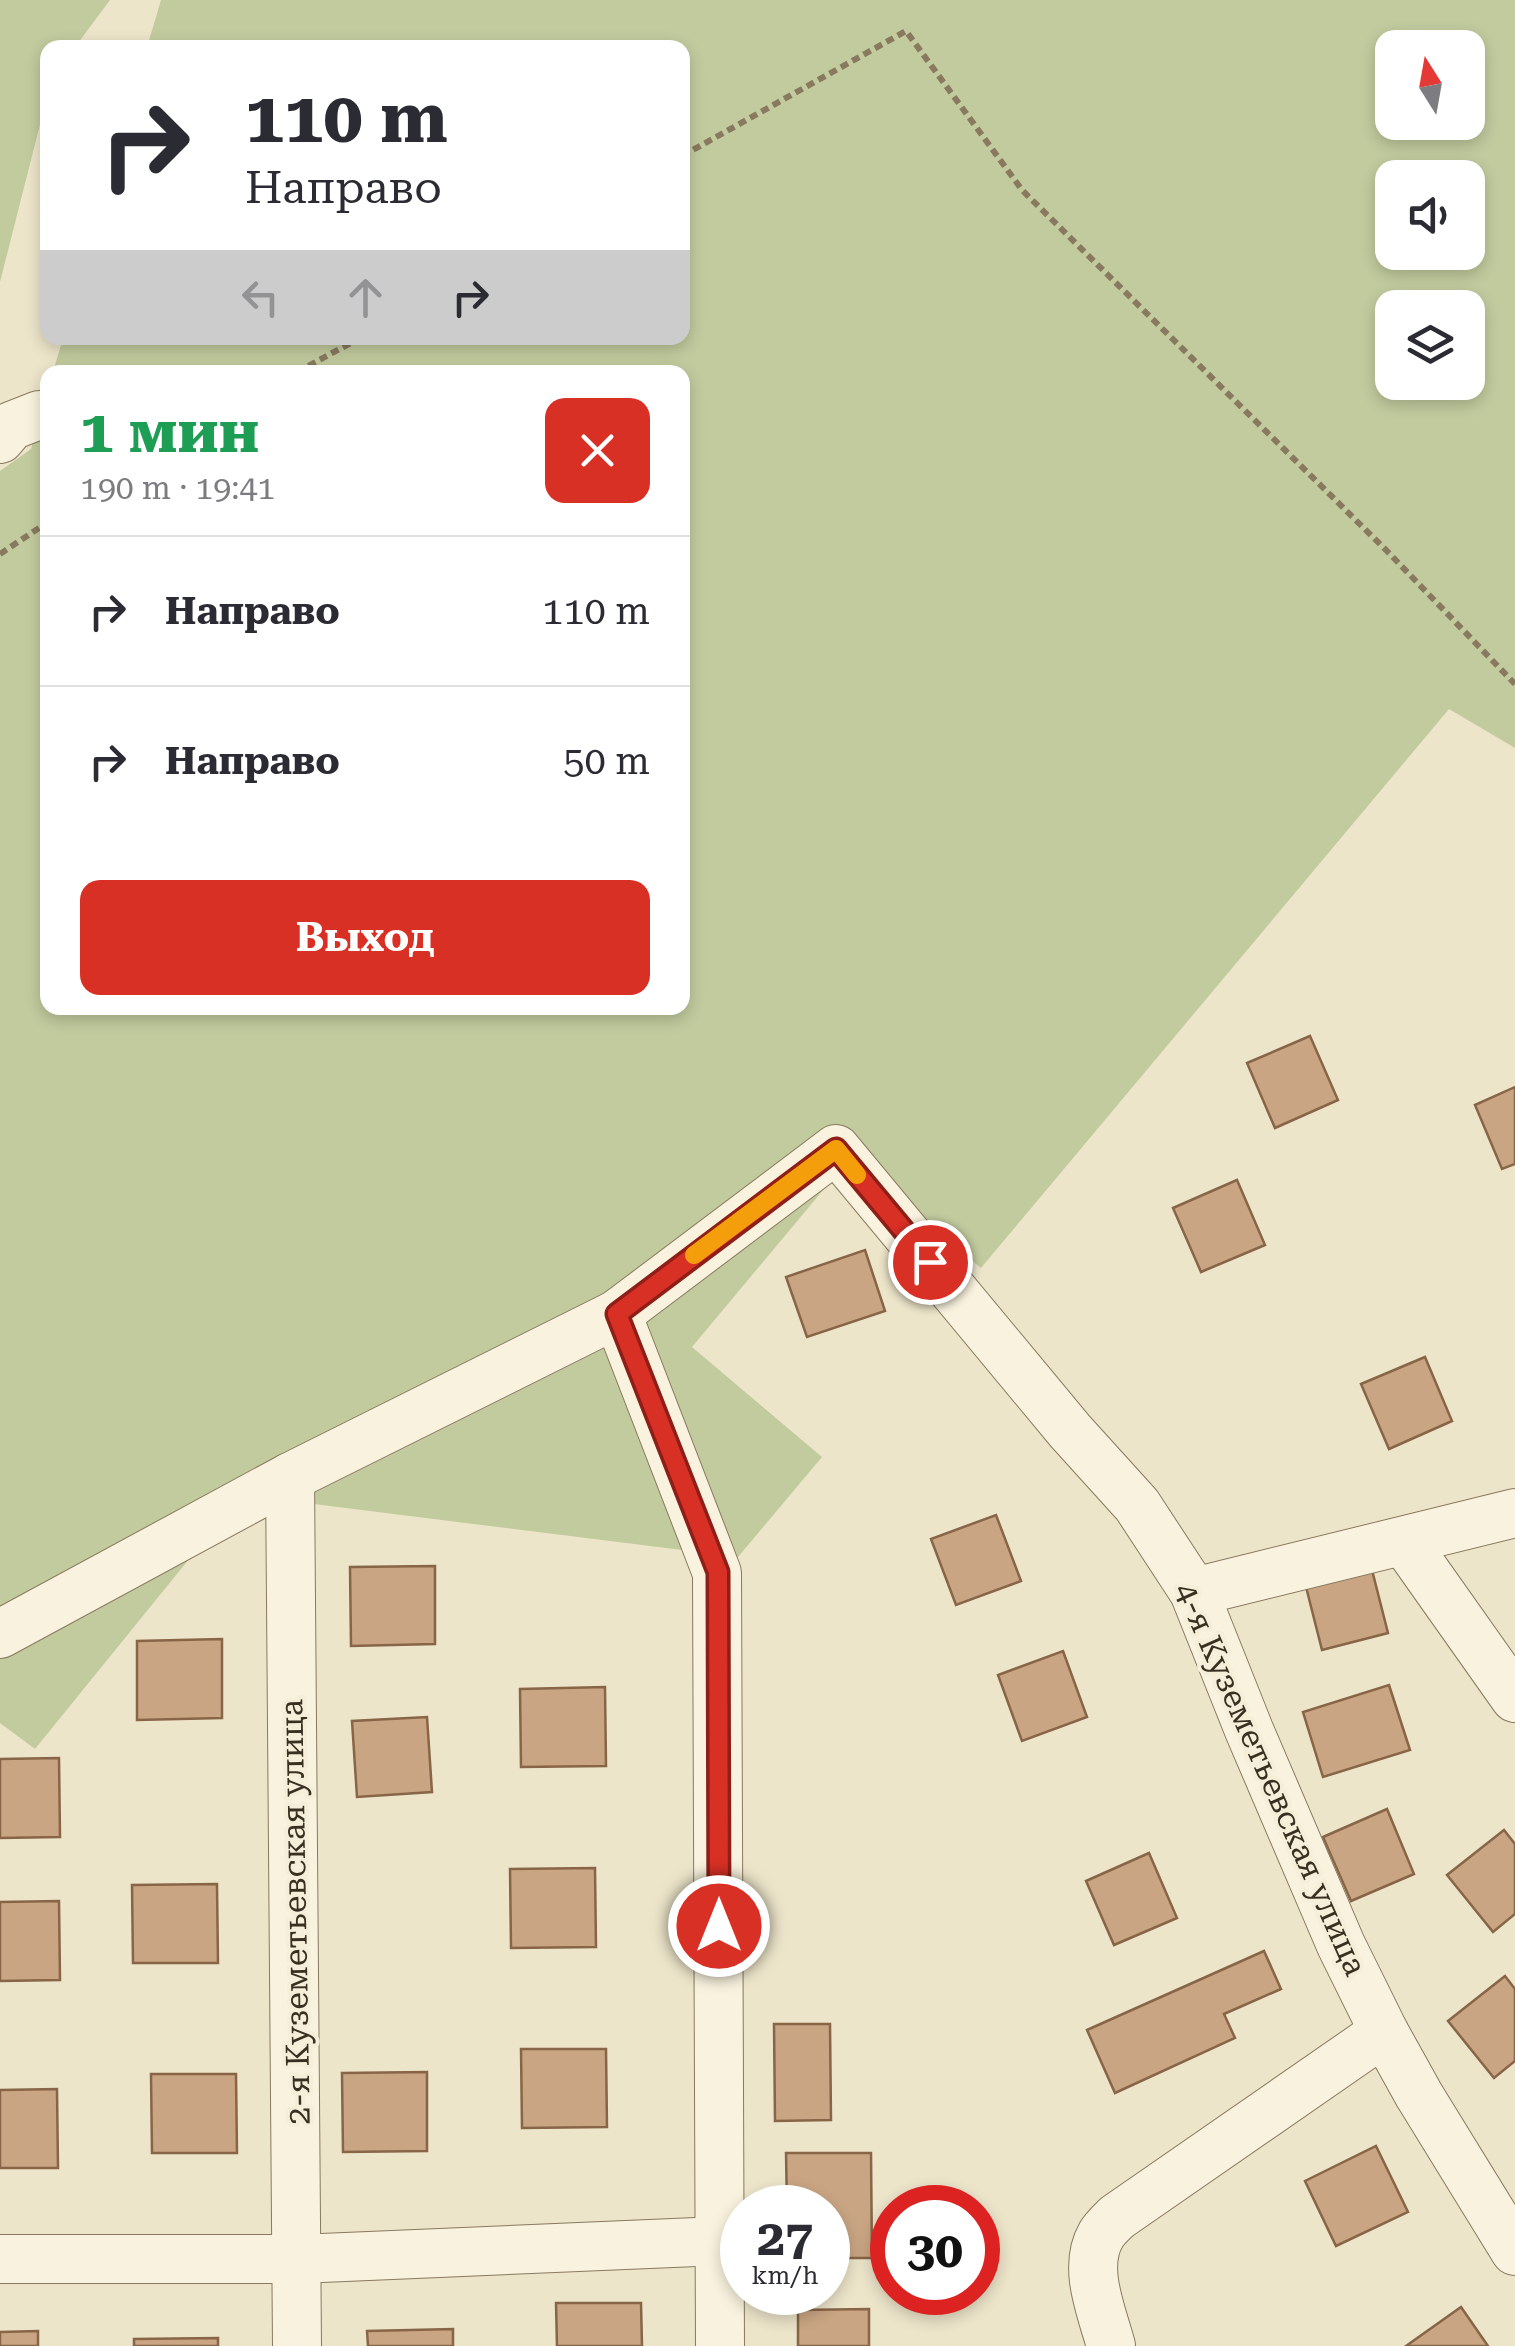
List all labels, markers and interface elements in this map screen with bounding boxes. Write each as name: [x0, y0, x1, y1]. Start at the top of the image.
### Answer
north arrow: [1375, 30, 1485, 140]
map controls: [1375, 30, 1485, 400]
text: 110 m: [245, 77, 448, 159]
icon: right: [80, 80, 210, 210]
button: sound: [1375, 160, 1485, 270]
text: Направо: [245, 161, 442, 214]
icon: left: [233, 270, 288, 325]
icon: ahead: [338, 270, 393, 325]
icon: right: [443, 270, 498, 325]
button: layers: [1375, 290, 1485, 400]
text: 1 мин: [80, 396, 259, 467]
button: close: [545, 398, 650, 503]
text: 190 m · 19:41: [80, 469, 275, 507]
icon: right: [80, 584, 135, 639]
text: Направо: [165, 589, 340, 633]
text: 110 m: [542, 589, 650, 633]
icon: right: [80, 734, 135, 789]
text: Направо: [165, 739, 340, 783]
text: 50 m: [563, 739, 650, 783]
button: Выход: [80, 880, 650, 995]
pin: [888, 1220, 973, 1305]
icon: arrive: [903, 1235, 958, 1290]
street label: 4-я Куземетьевская улица: [1167, 1577, 1375, 1981]
street label: 2-я Куземетьевская улица: [272, 1699, 318, 2125]
position arrow: [667, 1874, 771, 1978]
speed limit sign: 30: [870, 2185, 1000, 2315]
text: 27: [757, 2209, 813, 2267]
text: km/h: [752, 2261, 818, 2290]

